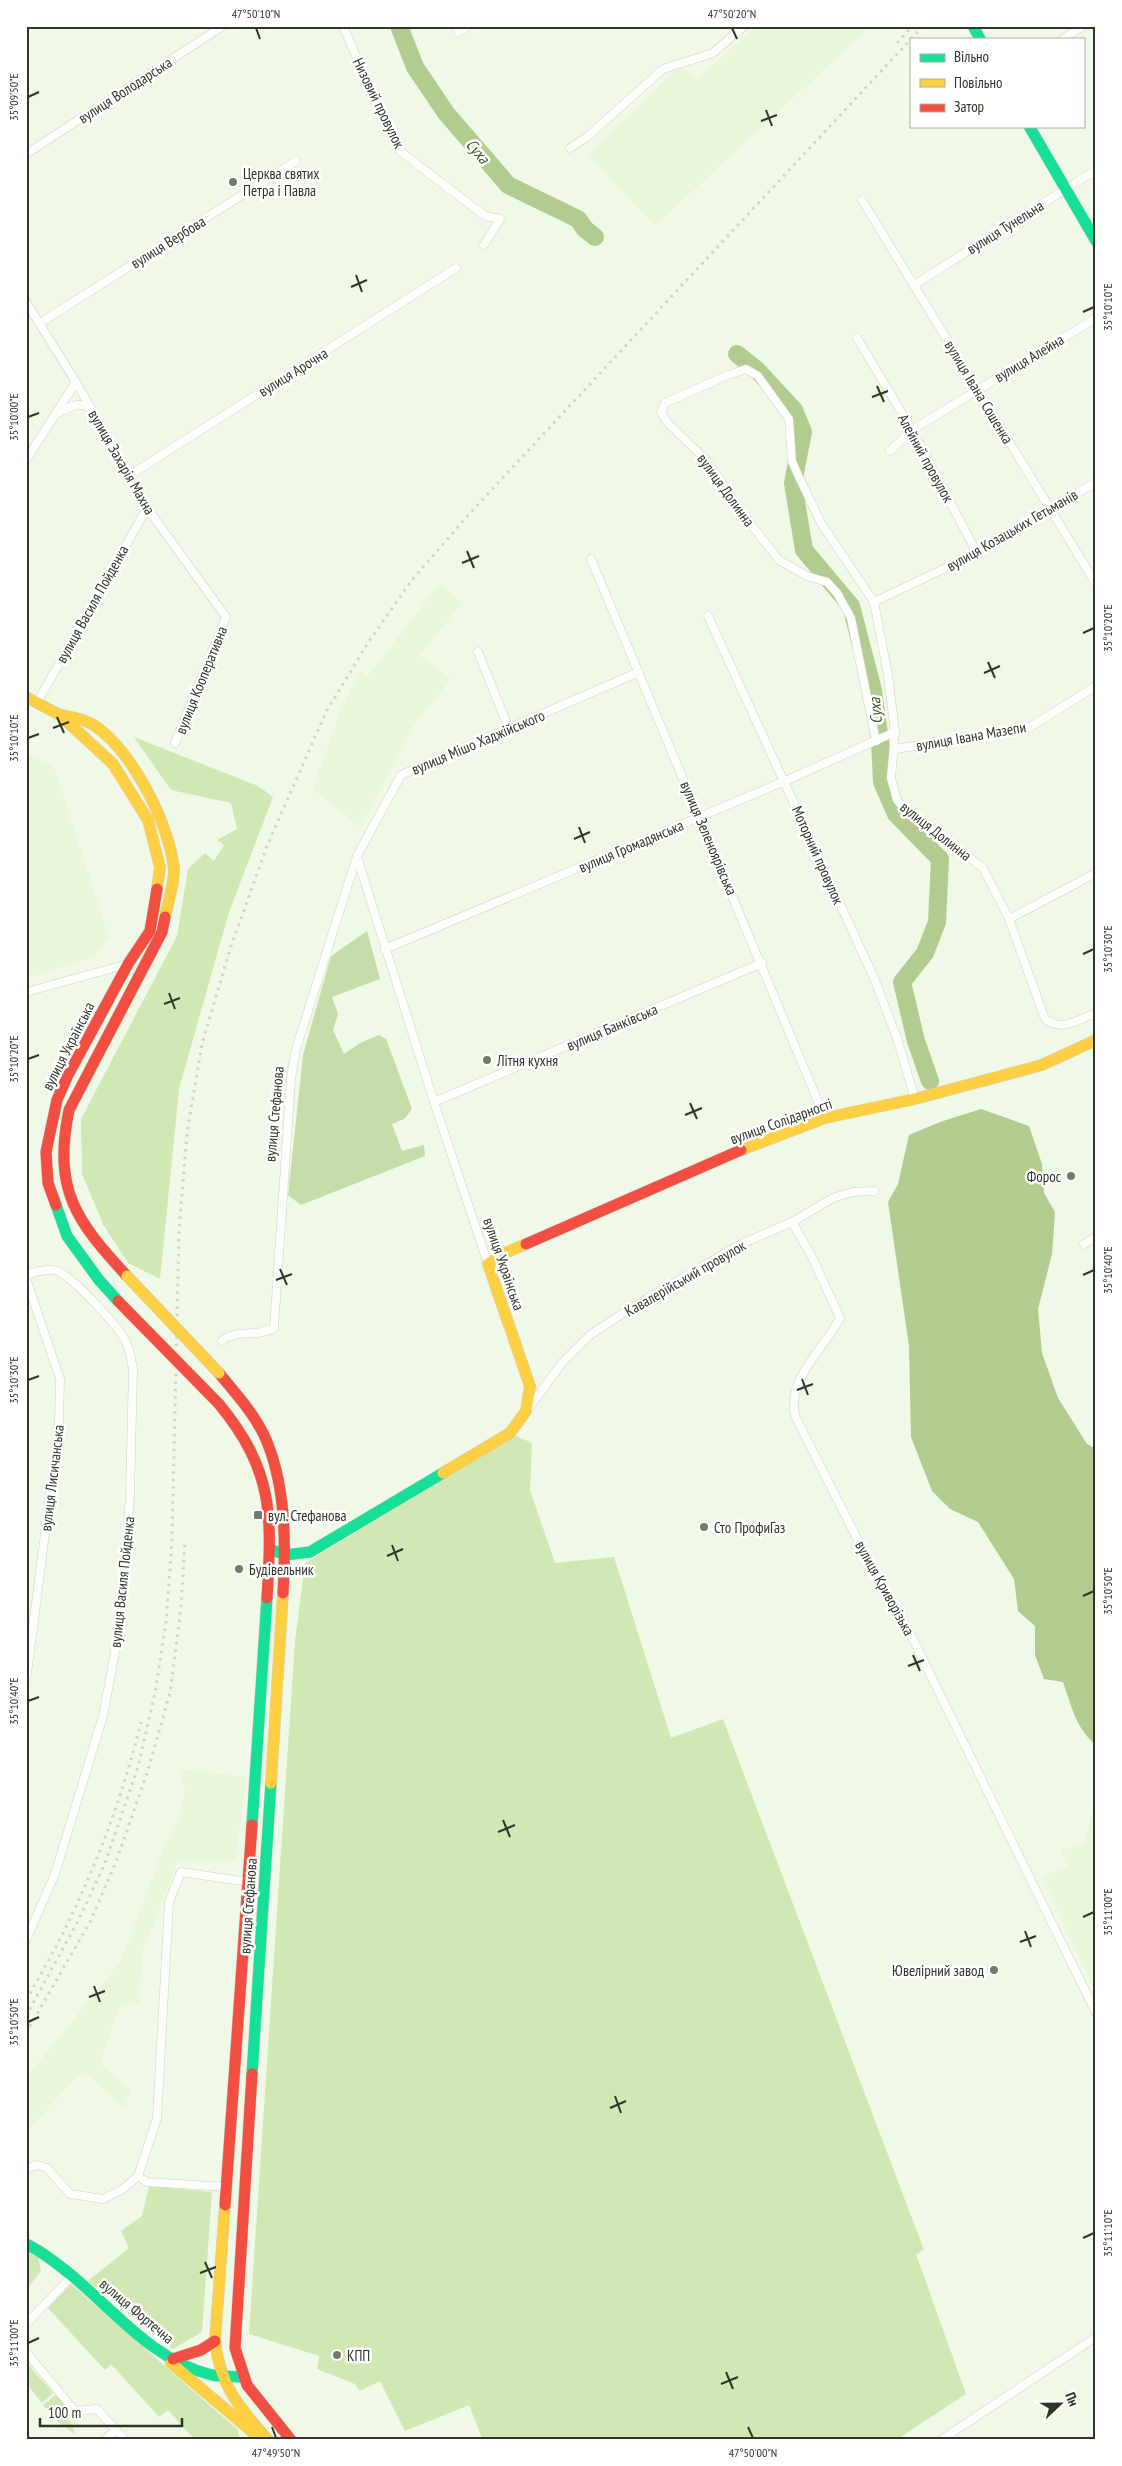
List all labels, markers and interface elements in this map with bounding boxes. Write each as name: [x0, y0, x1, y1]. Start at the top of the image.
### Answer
text: 47°50'10"N: [232, 6, 280, 21]
text: 47°50'20"N: [708, 6, 756, 21]
legend: [910, 38, 1084, 128]
text: Вільно: [954, 47, 989, 66]
street label: вулиця Володарська: [75, 53, 175, 127]
street label: Низовий провулок: [349, 55, 409, 151]
text: 35°09'50"E: [6, 73, 21, 121]
text: Повільно: [954, 73, 1002, 92]
text: Затор: [954, 97, 984, 116]
water label: Суха: [462, 135, 495, 169]
place label: Церква святих Петра і Павла: [243, 164, 320, 200]
marker: Церква святих Петра і Павла: [227, 176, 239, 188]
street label: вулиця Тунельна: [963, 196, 1047, 258]
street label: вулиця Вербова: [127, 212, 209, 272]
text: 35°10'10"E: [1100, 283, 1115, 331]
street label: вулиця Алейна: [991, 330, 1067, 386]
street label: вулиця Івана Сошенка: [941, 337, 1017, 447]
street label: вулиця Арочна: [255, 343, 331, 401]
text: 35°10'00"E: [6, 393, 21, 441]
street label: вулиця Захарія Махна: [84, 406, 160, 518]
street label: Алейний провулок: [894, 411, 958, 506]
street label: вулиця Долинна: [693, 450, 759, 530]
street label: вулиця Козацьких Гетьманів: [943, 485, 1081, 575]
street label: вулиця Василя Пойденка: [52, 542, 132, 666]
text: 35°10'20"E: [1100, 604, 1115, 652]
street label: вулиця Кооперативна: [171, 623, 231, 737]
water label: Суха: [864, 695, 886, 725]
street label: вулиця Мішо Хаджійського: [409, 705, 547, 779]
text: 35°10'10"E: [6, 714, 21, 762]
street label: вулиця Івана Мазепи: [915, 717, 1027, 755]
street label: вулиця Зеленоярівська: [676, 778, 742, 898]
street label: вулиця Долинна: [896, 797, 976, 865]
street label: Моторний провулок: [788, 803, 848, 907]
street label: вулиця Громадянська: [576, 815, 686, 877]
text: 35°10'30"E: [1100, 925, 1115, 973]
street label: вулиця Українська: [38, 999, 98, 1093]
street label: вулиця Банківська: [564, 999, 660, 1055]
text: 35°10'20"E: [6, 1035, 21, 1083]
place label: Літня кухня: [496, 1051, 558, 1070]
marker: Літня кухня: [481, 1054, 493, 1066]
street label: вулиця Стефанова: [260, 1065, 288, 1163]
street label: вулиця Солідарності: [727, 1094, 835, 1148]
place label: Форос: [1027, 1167, 1062, 1186]
marker: Форос: [1065, 1170, 1077, 1182]
street label: вулиця Українська: [479, 1215, 529, 1313]
street label: Кавалерійський провулок: [621, 1236, 749, 1320]
text: 35°10'40"E: [1100, 1246, 1115, 1294]
text: 35°10'30"E: [6, 1356, 21, 1404]
street label: вулиця Лисичанська: [36, 1424, 68, 1532]
place label: вул. Стефанова: [268, 1506, 347, 1525]
marker: вул. Стефанова: [252, 1509, 264, 1521]
street label: вулиця Василя Пойденка: [106, 1515, 138, 1649]
place label: Сто ПрофиГаз: [714, 1518, 785, 1537]
marker: Сто ПрофиГаз: [698, 1521, 710, 1533]
street label: вулиця Криворізька: [851, 1537, 919, 1639]
place label: Будівельник: [249, 1560, 314, 1579]
marker: Будівельник: [233, 1563, 245, 1575]
text: 35°10'50"E: [1100, 1567, 1115, 1615]
text: 35°10'40"E: [6, 1677, 21, 1725]
street label: вулиця Стефанова: [235, 1858, 261, 1954]
text: 35°11'00"E: [1100, 1888, 1115, 1936]
place label: Ювелірний завод: [892, 1961, 984, 1980]
marker: Ювелірний завод: [988, 1964, 1000, 1976]
text: 35°10'50"E: [6, 1998, 21, 2046]
text: 35°11'10"E: [1100, 2209, 1115, 2257]
street label: вулиця Фортечна: [96, 2274, 178, 2348]
text: 35°11'00"E: [6, 2319, 21, 2367]
place label: КПП: [347, 2346, 370, 2365]
marker: КПП: [331, 2349, 343, 2361]
north arrow: [1034, 2378, 1084, 2428]
text: Пн: [1061, 2389, 1083, 2409]
scale bar: [40, 2396, 182, 2428]
text: 100 m: [48, 2403, 81, 2422]
text: 47°49'50"N: [252, 2445, 300, 2460]
text: 47°50'00"N: [729, 2445, 777, 2460]

